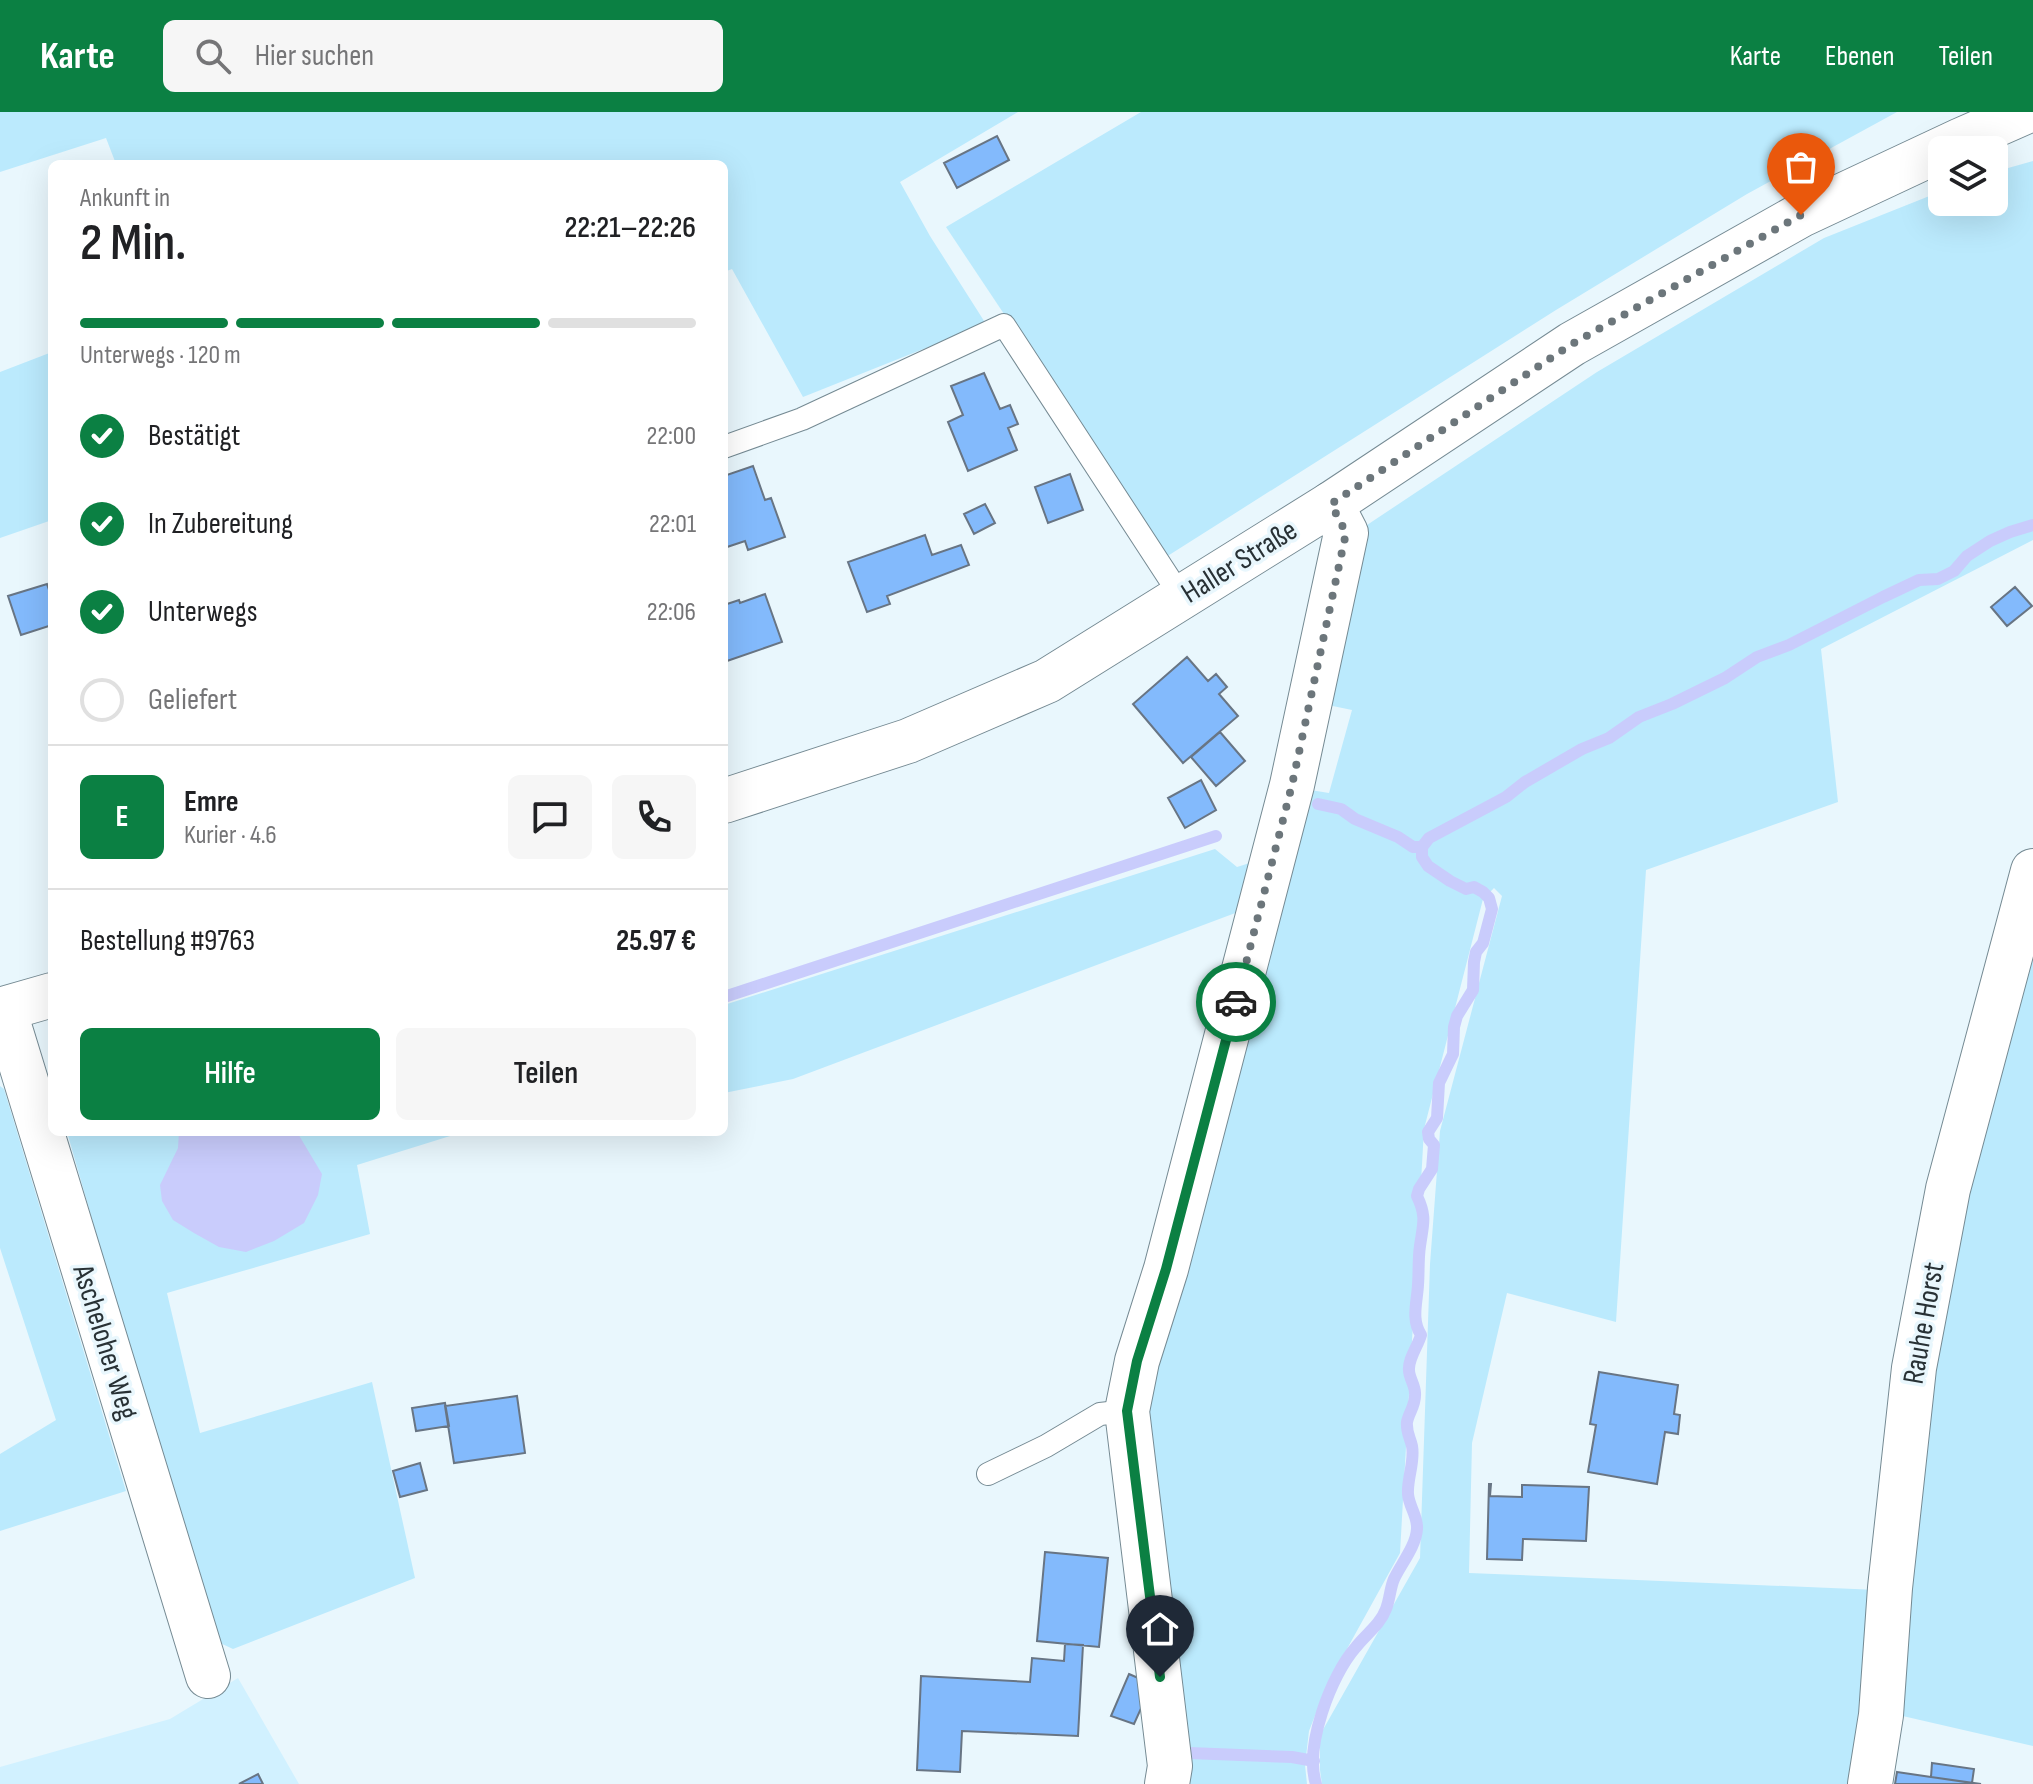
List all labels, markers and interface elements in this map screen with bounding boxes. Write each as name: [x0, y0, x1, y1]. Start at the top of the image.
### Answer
search box: [163, 20, 723, 92]
text: Karte: [40, 34, 115, 79]
icon: search: [191, 34, 235, 78]
text: Hier suchen: [255, 38, 374, 74]
text: Karte: [1730, 40, 1781, 73]
text: Ebenen: [1825, 40, 1895, 73]
text: Teilen: [1939, 40, 1993, 73]
pin: [1767, 133, 1835, 215]
map controls: [1928, 136, 2008, 216]
button: layers: [1928, 136, 2008, 216]
icon: bag: [1779, 145, 1823, 189]
text: Ankunft in: [80, 183, 170, 214]
text: 22:21–22:26: [564, 210, 696, 246]
text: 2 Min.: [80, 212, 186, 275]
text: Unterwegs · 120 m: [80, 340, 241, 371]
icon: check: [80, 414, 124, 458]
text: Bestätigt: [148, 418, 240, 454]
text: 22:00: [646, 421, 696, 452]
icon: check: [80, 502, 124, 546]
text: In Zubereitung: [148, 506, 293, 542]
text: 22:01: [649, 509, 696, 540]
street label: Haller Straße: [1175, 512, 1304, 611]
icon: check: [80, 590, 124, 634]
text: Unterwegs: [148, 594, 257, 630]
text: 22:06: [647, 597, 696, 628]
text: Geliefert: [148, 682, 237, 718]
button: chat: [508, 775, 592, 859]
button: phone: [612, 775, 696, 859]
text: Emre: [184, 784, 239, 820]
text: E: [115, 799, 129, 835]
text: Kurier · 4.6: [184, 820, 277, 851]
text: Bestellung #9763: [80, 923, 255, 959]
text: 25.97 €: [616, 923, 696, 959]
courier: [1196, 962, 1276, 1042]
icon: car: [1214, 980, 1258, 1024]
button: Hilfe: [80, 1028, 380, 1120]
button: Teilen: [396, 1028, 696, 1120]
street label: Rauhe Horst: [1896, 1259, 1952, 1387]
street label: Ascheloher Weg: [64, 1260, 146, 1424]
pin: [1126, 1595, 1194, 1677]
icon: home: [1138, 1607, 1182, 1651]

